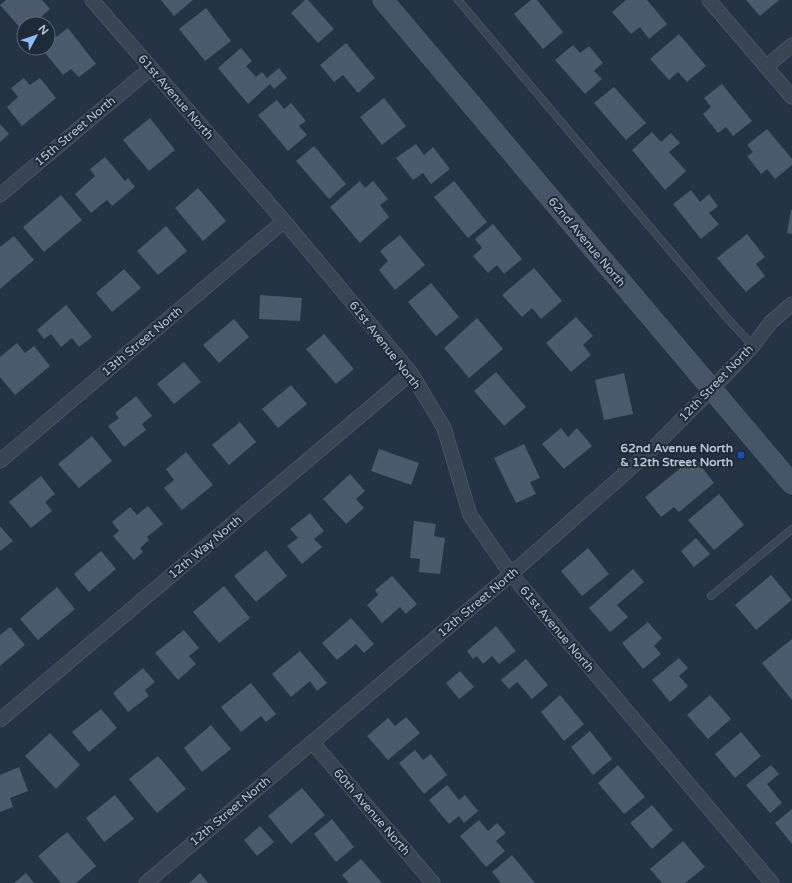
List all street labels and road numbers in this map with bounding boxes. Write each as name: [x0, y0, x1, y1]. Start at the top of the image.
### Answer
street label: 61st Avenue North: [135, 52, 217, 142]
street label: 15th Street North: [32, 93, 118, 169]
street label: 62nd Avenue North: [546, 194, 628, 290]
street label: 61st Avenue North: [346, 298, 424, 392]
street label: 13th Street North: [99, 303, 185, 379]
street label: 12th Street North: [676, 342, 756, 424]
street label: 12th Way North: [166, 512, 244, 582]
street label: 12th Street North: [435, 564, 521, 640]
street label: 61st Avenue North: [517, 583, 597, 675]
street label: 60th Avenue North: [331, 766, 413, 858]
street label: 12th Street North: [187, 773, 273, 849]

